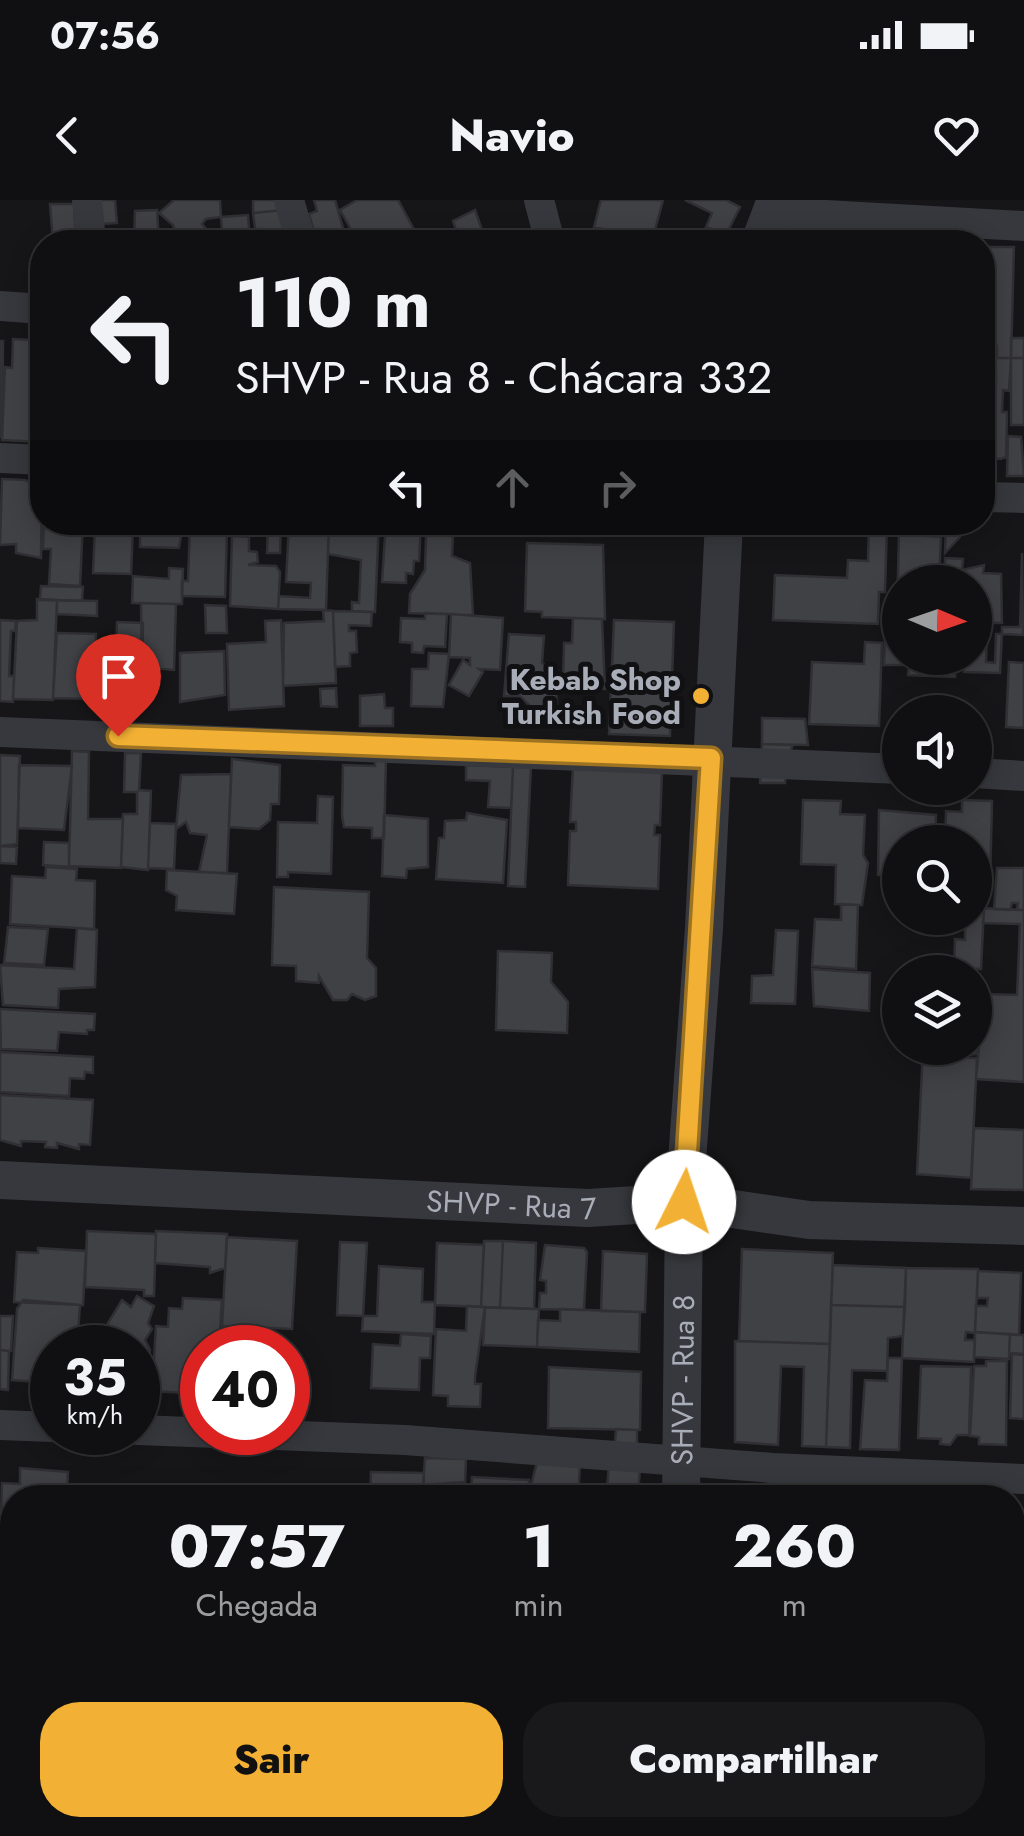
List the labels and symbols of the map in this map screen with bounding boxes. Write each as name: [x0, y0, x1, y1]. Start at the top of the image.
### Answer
north arrow: [882, 565, 992, 675]
pin: [76, 634, 161, 737]
place label: Kebab Shop Turkish Food: [502, 658, 681, 735]
marker: Kebab Shop Turkish Food: [690, 685, 712, 707]
position arrow: [632, 1150, 736, 1254]
street label: SHVP - Rua 7: [425, 1179, 598, 1230]
street label: SHVP - Rua 8: [660, 1294, 705, 1466]
speed limit sign: 40: [180, 1325, 310, 1455]

